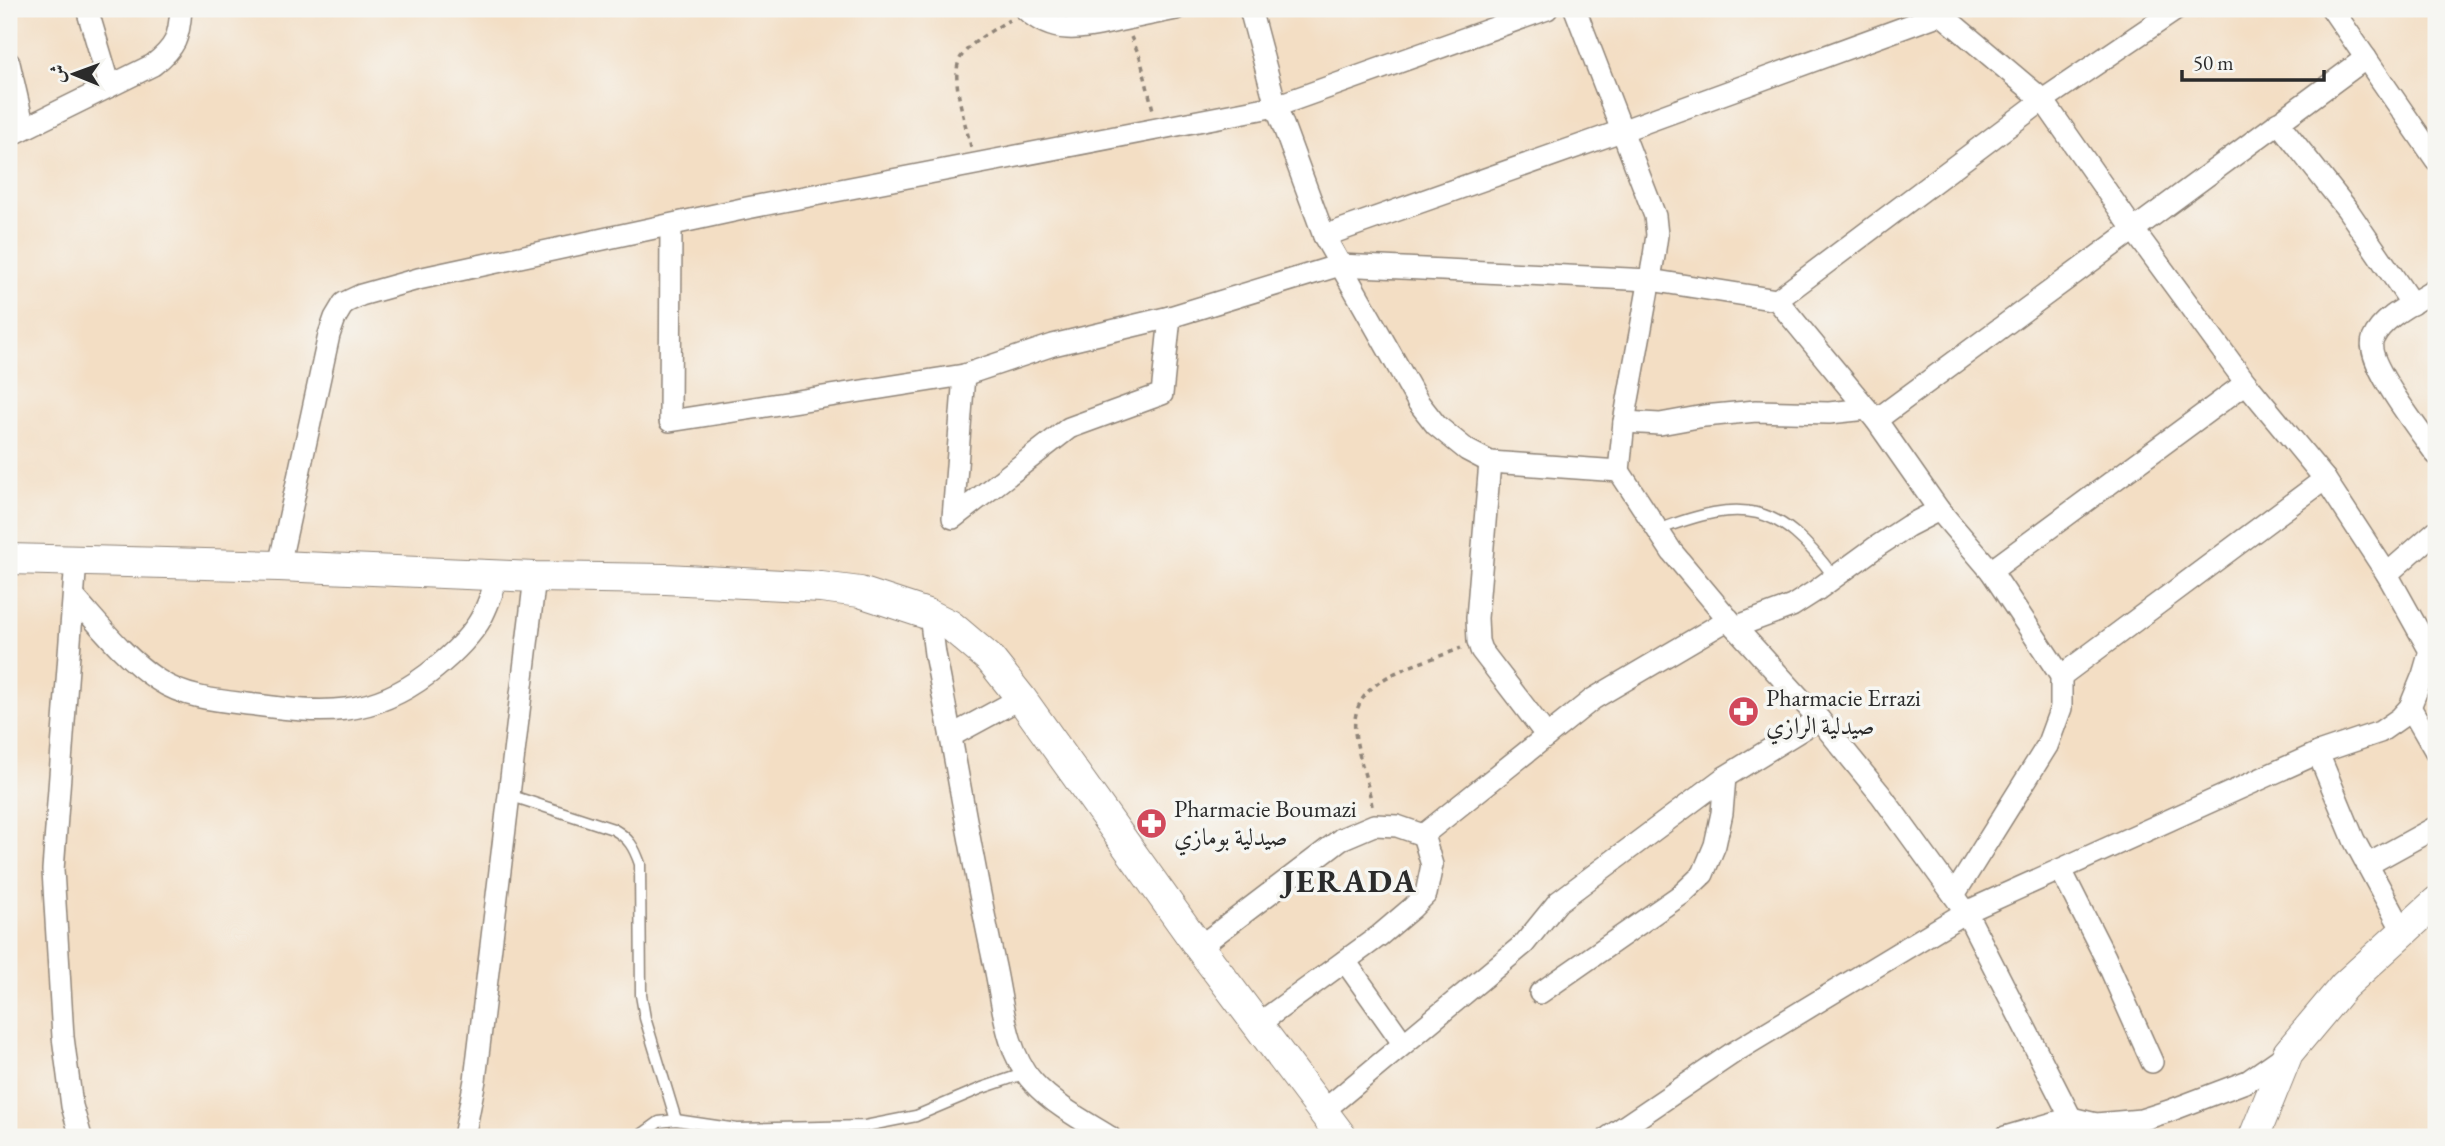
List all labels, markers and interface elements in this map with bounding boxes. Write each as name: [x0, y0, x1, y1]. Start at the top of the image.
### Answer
north arrow: [38, 38, 108, 108]
scale bar: [2182, 38, 2324, 82]
text: 50 m: [2193, 49, 2234, 76]
text: ش: [45, 64, 70, 83]
place label: Pharmacie Errazi صيدلية الرازي: [1766, 682, 1921, 745]
pharmacy icon: Pharmacie Errazi صيدلية الرازي: [1726, 695, 1760, 729]
place label: Pharmacie Boumazi صيدلية بومازي: [1174, 793, 1357, 856]
pharmacy icon: Pharmacie Boumazi صيدلية بومازي: [1134, 806, 1168, 840]
district label: JERADA: [1279, 860, 1418, 902]

